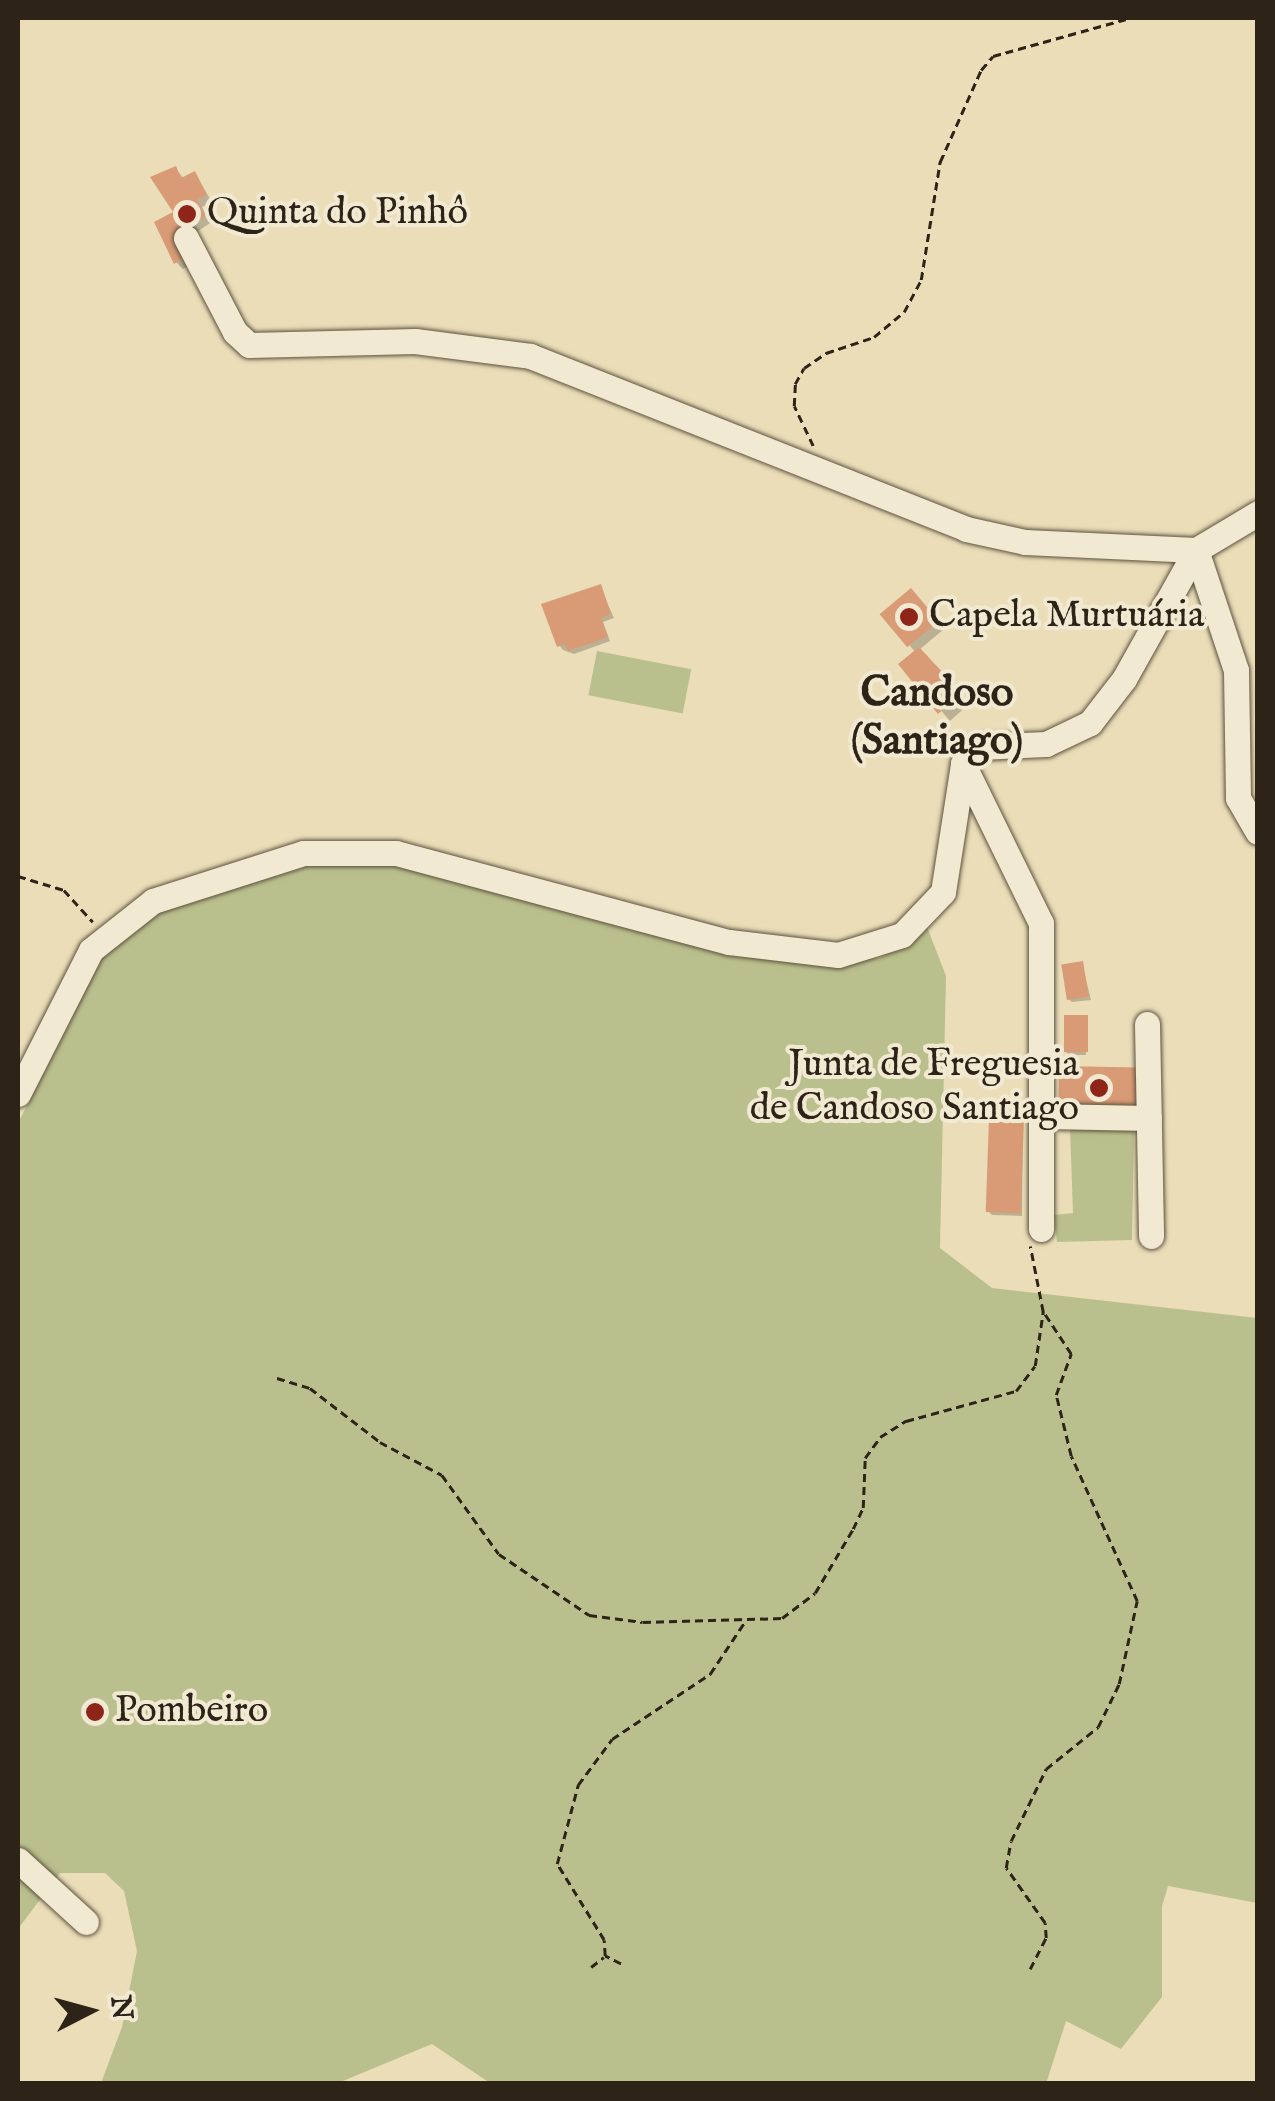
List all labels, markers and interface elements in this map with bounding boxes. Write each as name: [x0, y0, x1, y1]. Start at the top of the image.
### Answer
place label: Quinta do Pinhô: [207, 191, 468, 237]
marker: Quinta do Pinhô: [176, 203, 198, 225]
place label: Capela Murtuária: [929, 594, 1204, 640]
marker: Capela Murtuária: [898, 606, 920, 628]
district label: Candoso (Santiago): [851, 669, 1023, 768]
place label: Junta de Freguesia de Candoso Santiago: [750, 1043, 1079, 1132]
marker: Junta de Freguesia de Candoso Santiago: [1088, 1077, 1110, 1099]
place label: Pombeiro: [115, 1689, 268, 1735]
marker: Pombeiro: [84, 1701, 106, 1723]
north arrow: [40, 1961, 140, 2061]
text: N: [102, 1994, 139, 2022]

